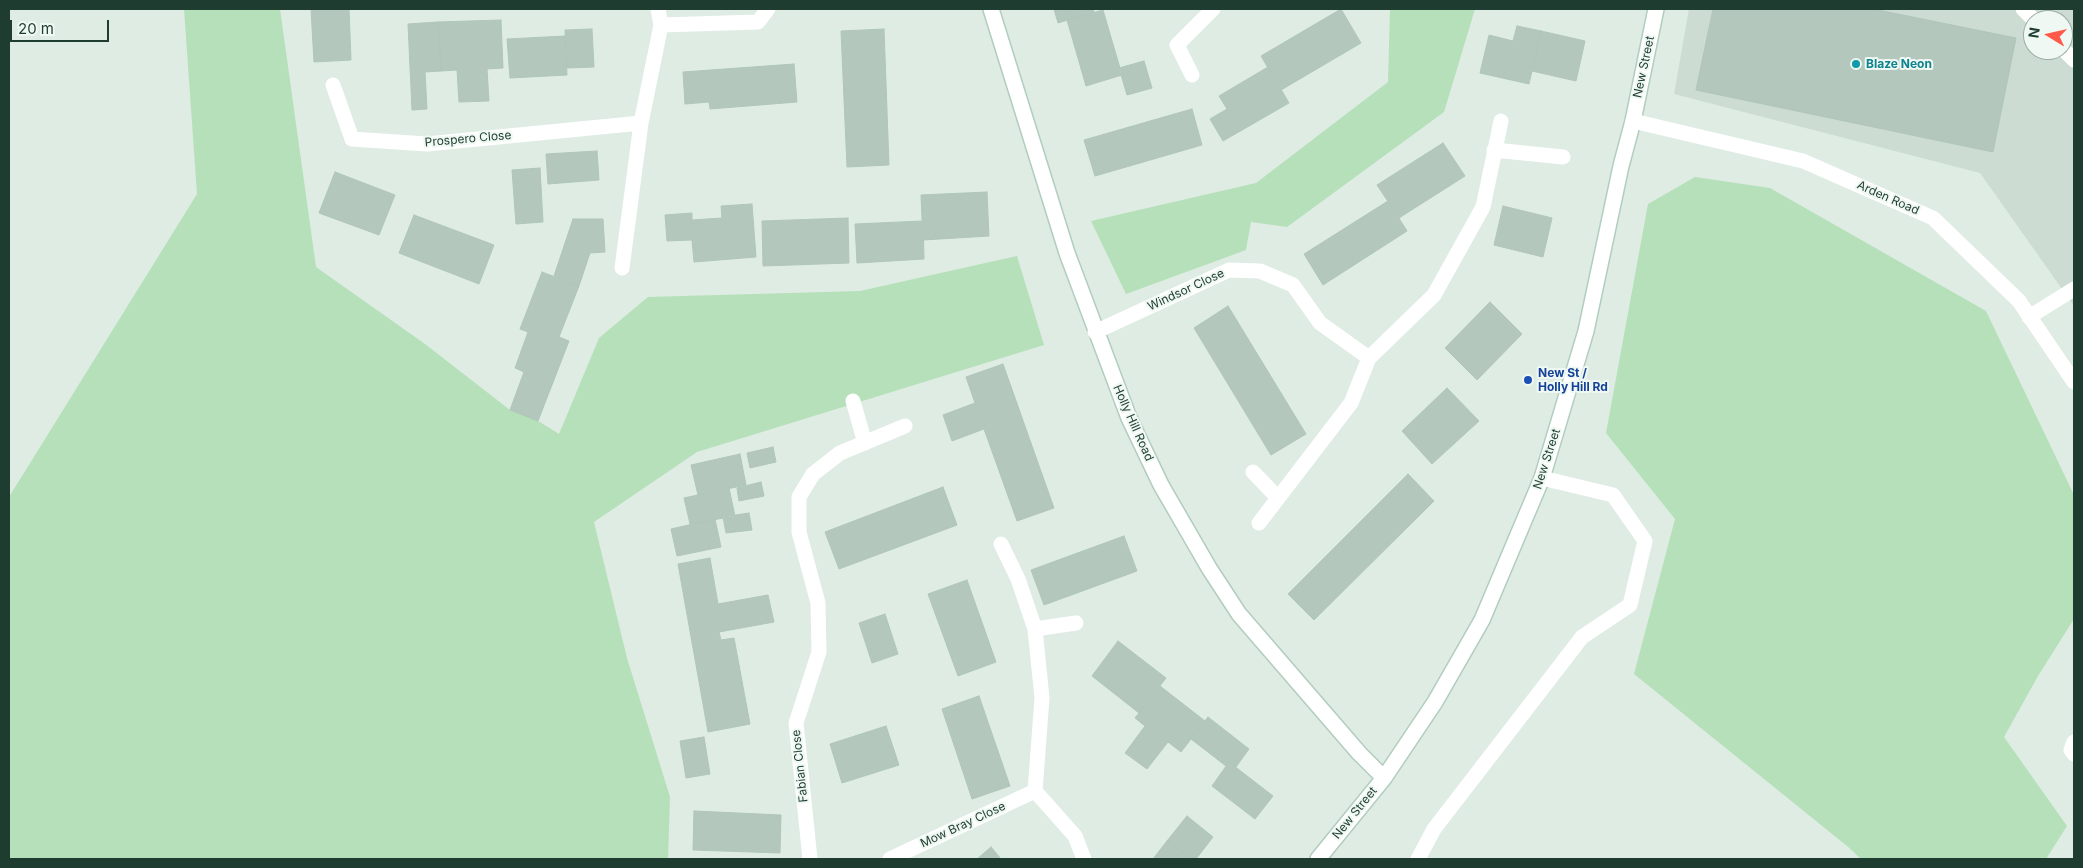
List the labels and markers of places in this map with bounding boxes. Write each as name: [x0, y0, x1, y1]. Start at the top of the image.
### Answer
place label: Blaze Neon: [1866, 57, 1932, 71]
marker: Blaze Neon: [1850, 58, 1862, 70]
place label: New St / Holly Hill Rd: [1538, 366, 1608, 394]
marker: New St / Holly Hill Rd: [1522, 374, 1534, 386]

